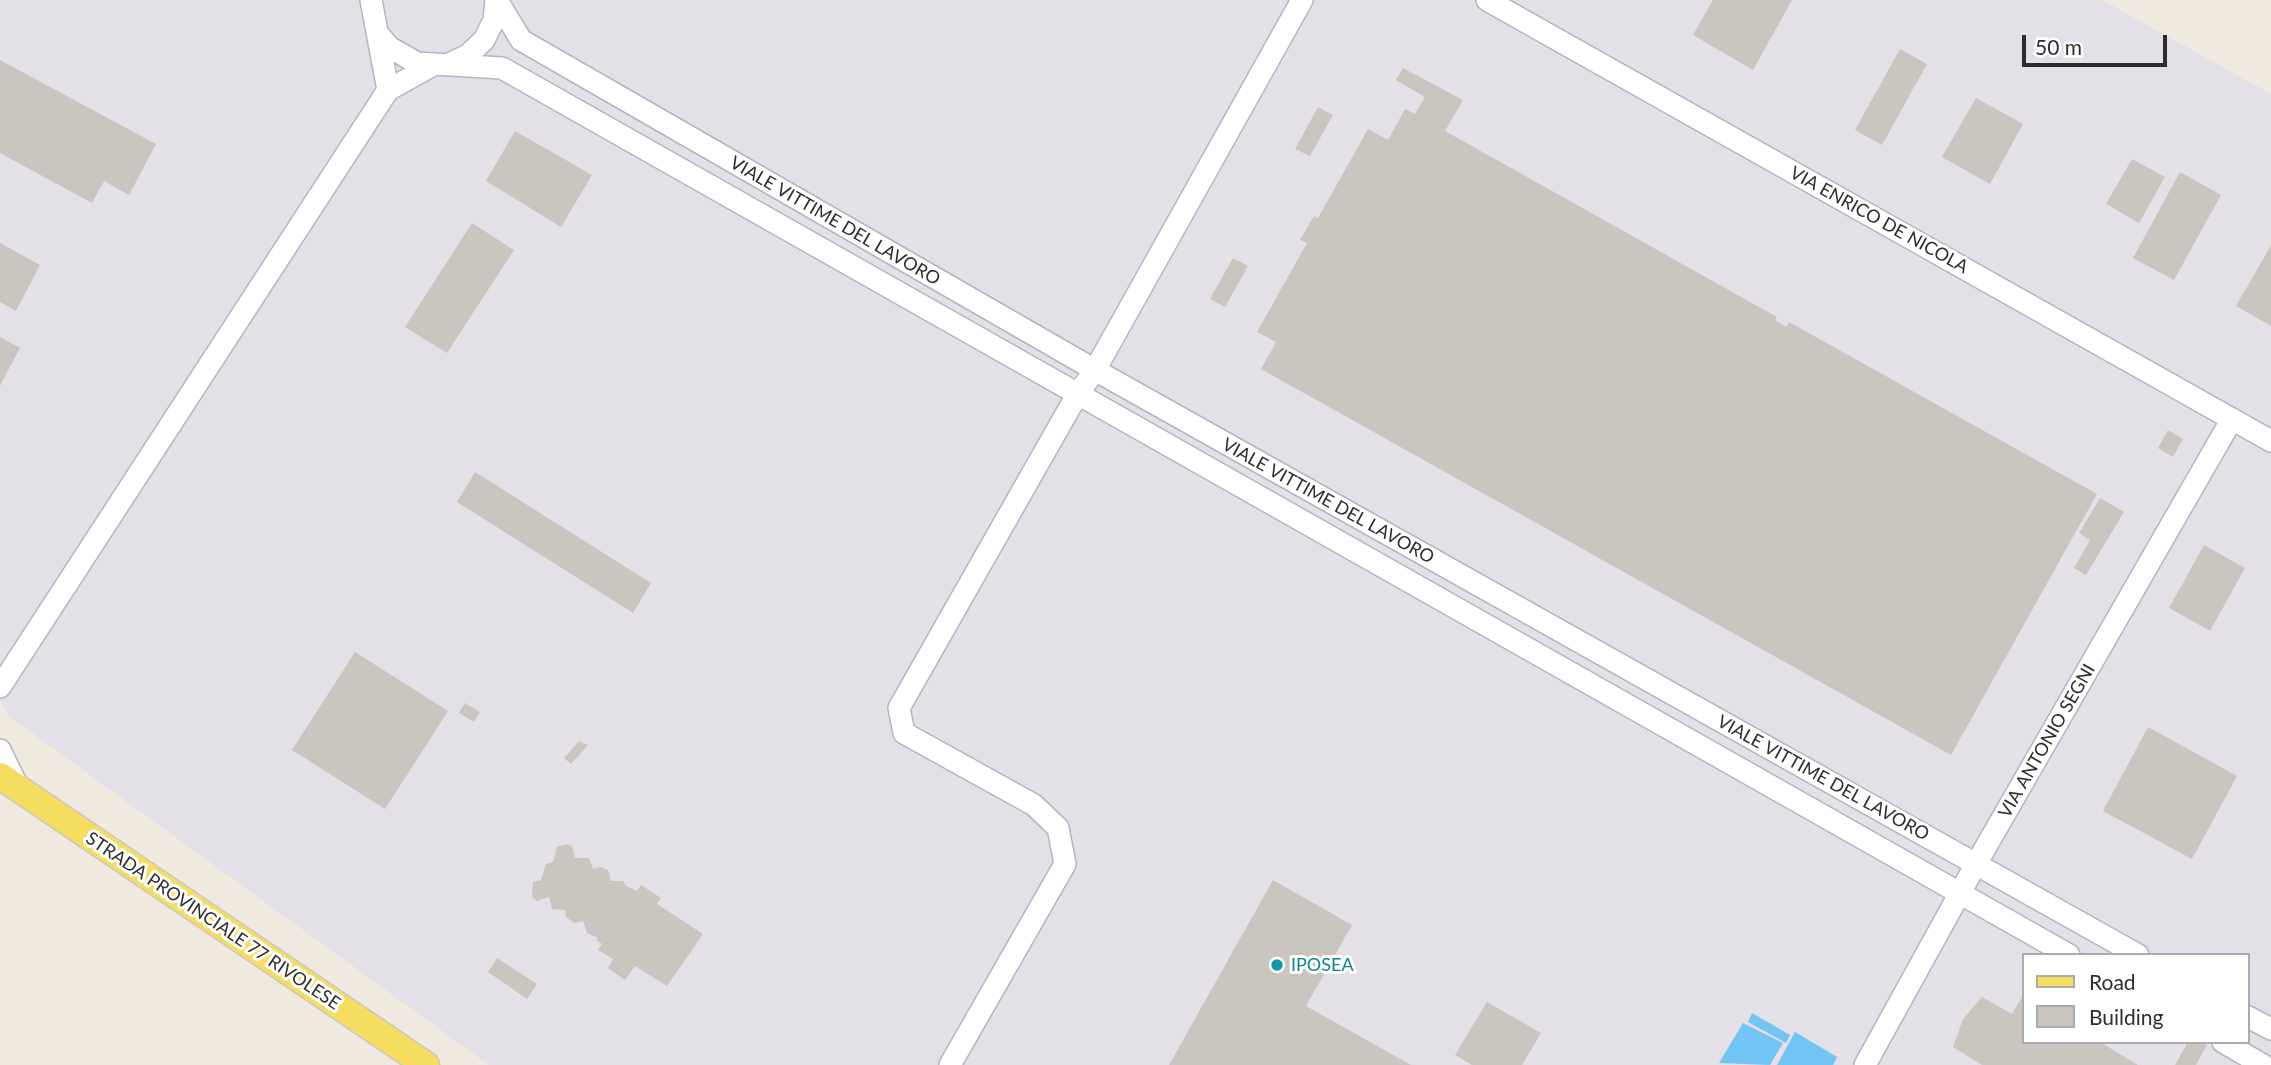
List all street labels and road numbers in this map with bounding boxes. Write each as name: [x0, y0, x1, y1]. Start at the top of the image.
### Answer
street label: VIALE VITTIME DEL LAVORO: [726, 152, 944, 290]
street label: VIA ENRICO DE NICOLA: [1786, 162, 1972, 278]
street label: VIALE VITTIME DEL LAVORO: [1218, 434, 1438, 568]
street label: VIA ANTONIO SEGNI: [1994, 660, 2100, 822]
street label: VIALE VITTIME DEL LAVORO: [1713, 711, 1933, 845]
street label: STRADA PROVINCIALE 77 RIVOLESE: [82, 828, 344, 1014]

